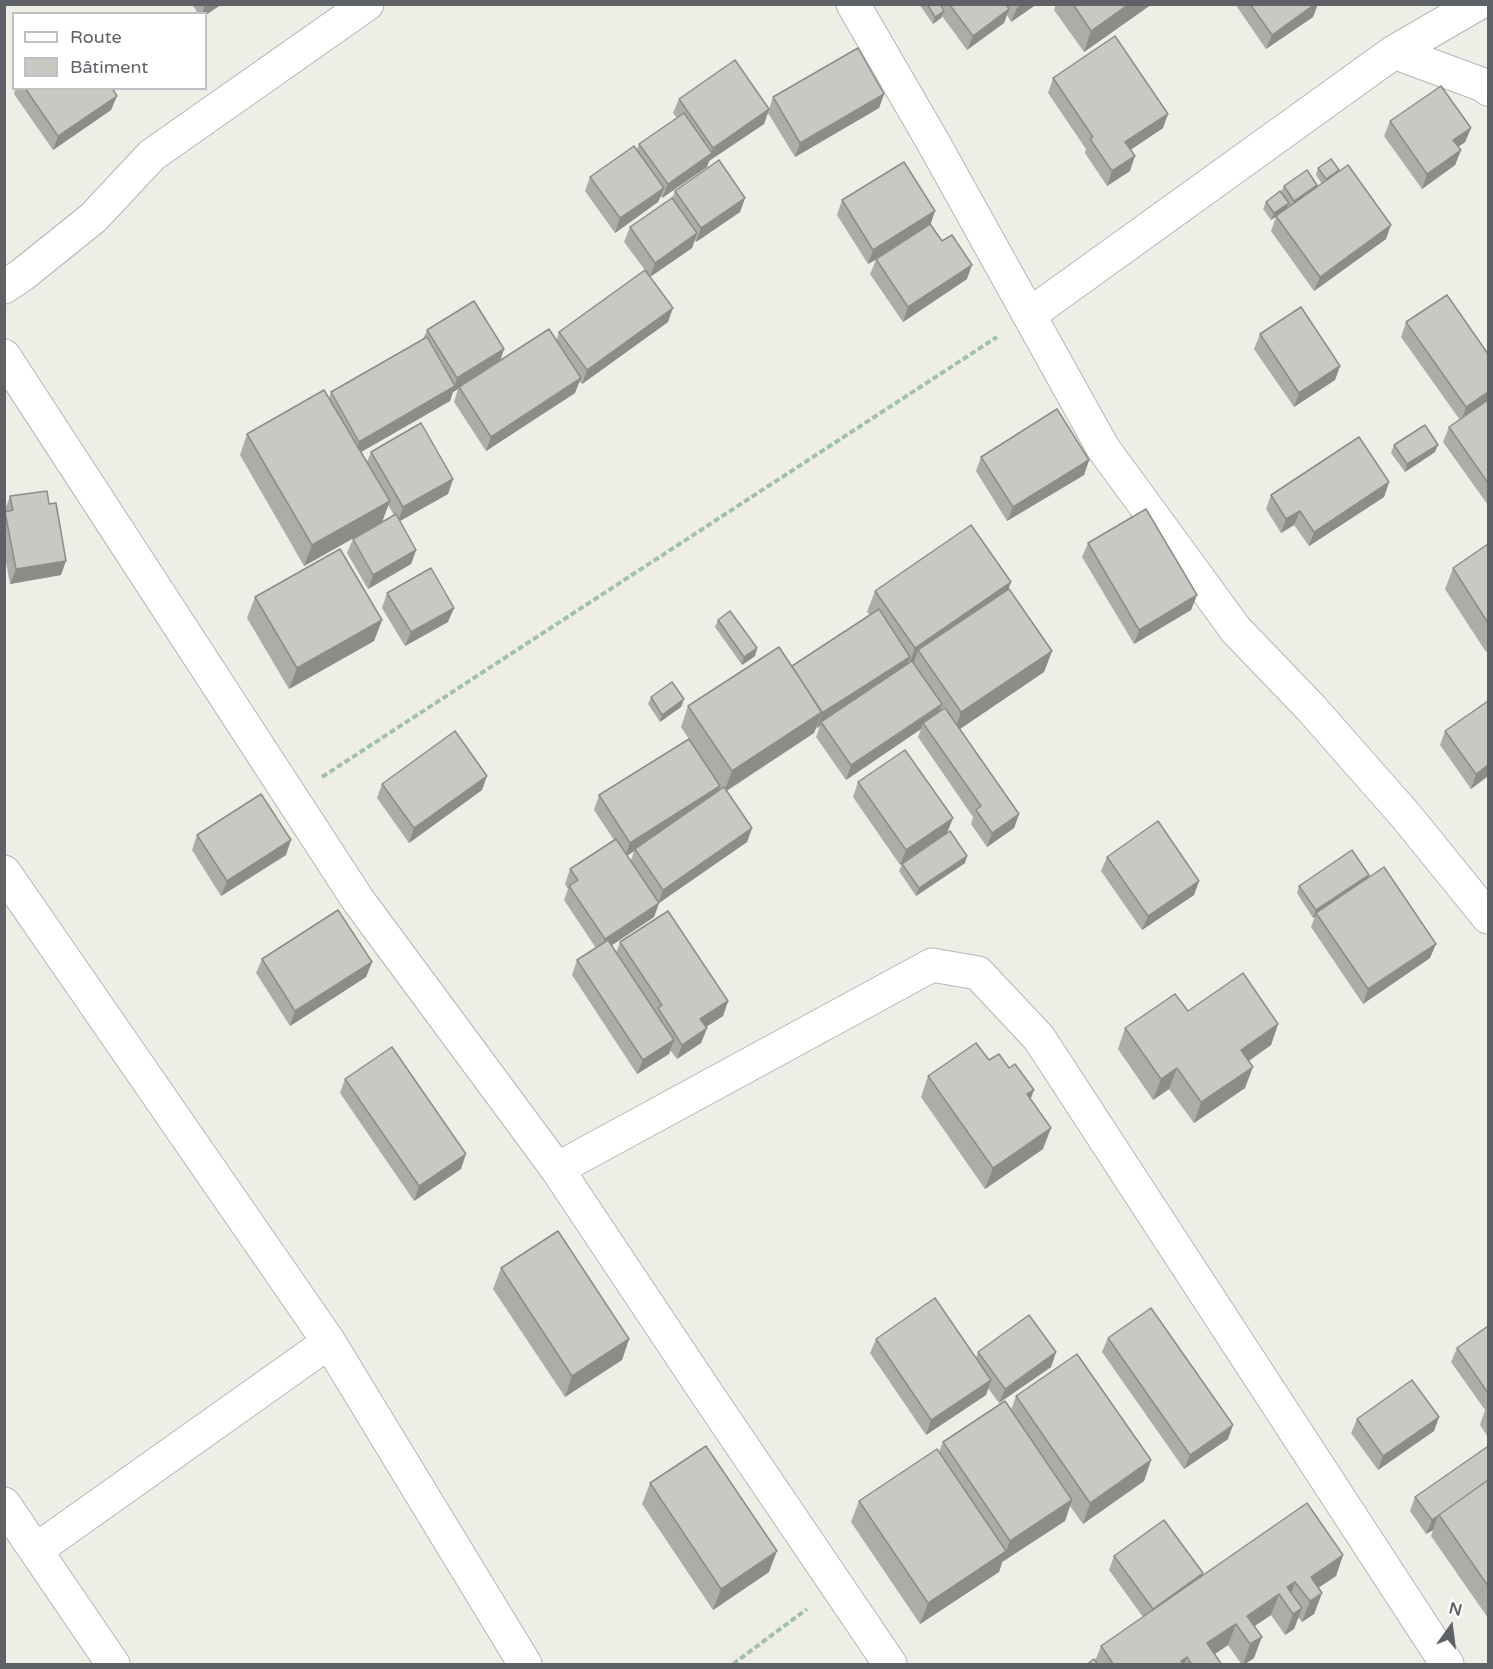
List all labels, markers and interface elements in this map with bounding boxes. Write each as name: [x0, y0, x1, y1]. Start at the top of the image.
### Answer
legend: [12, 12, 207, 90]
text: Route: [70, 26, 122, 48]
text: Bâtiment: [70, 56, 148, 78]
north arrow: [1421, 1597, 1481, 1657]
text: N: [1447, 1598, 1464, 1621]

